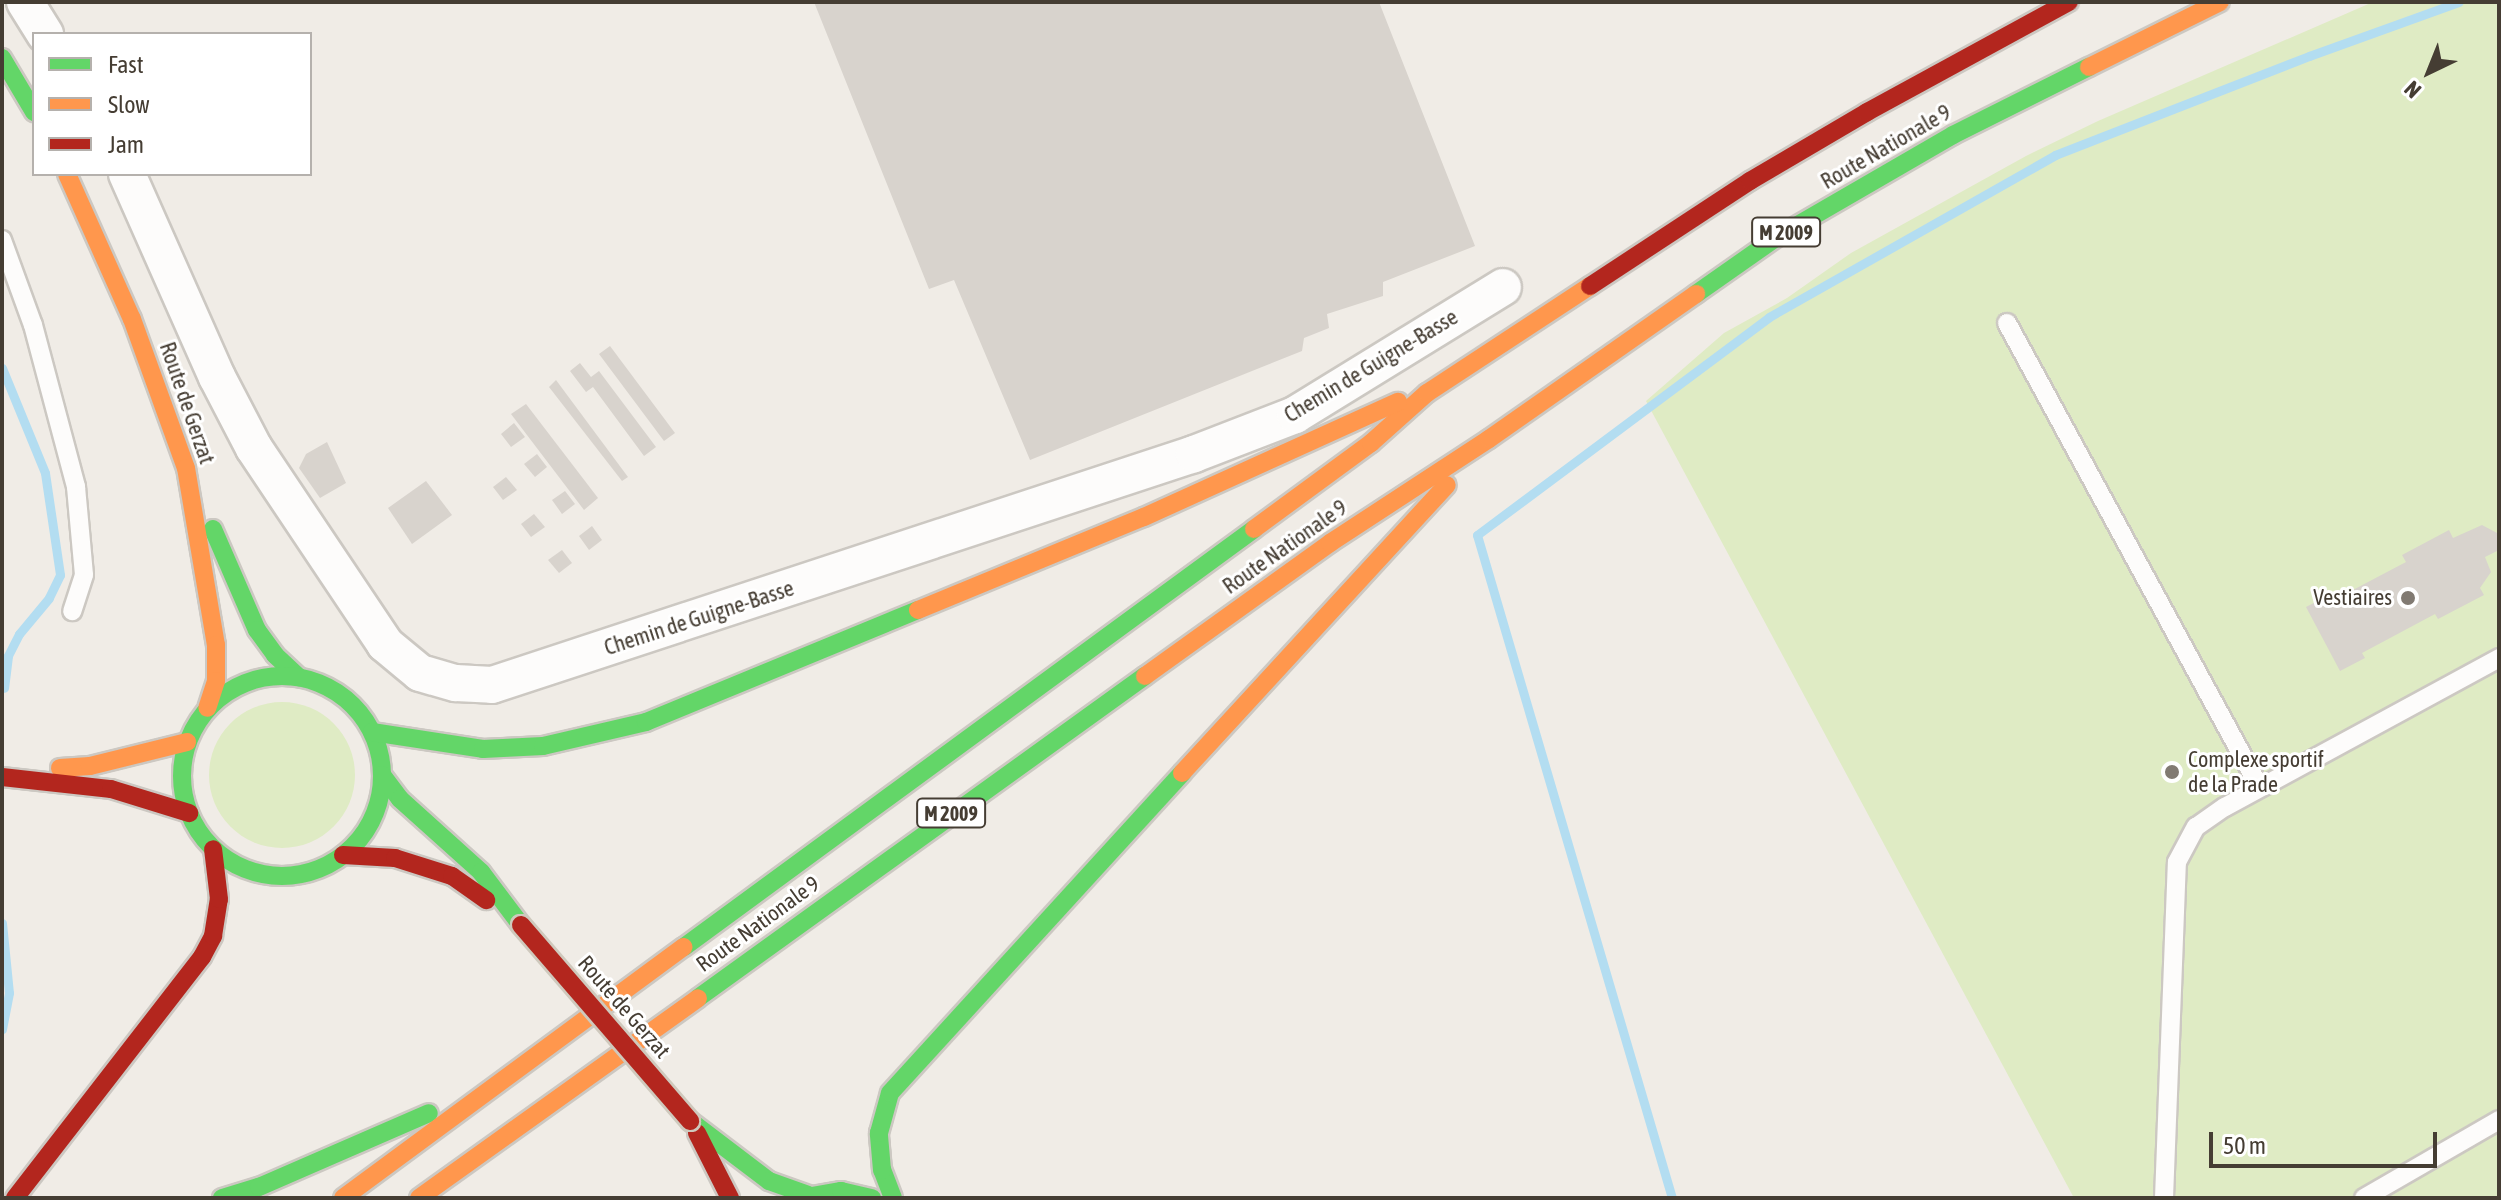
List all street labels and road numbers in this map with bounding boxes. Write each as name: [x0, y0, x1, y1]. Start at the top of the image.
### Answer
street label: Route Nationale 9: [1816, 99, 1956, 195]
road number: M 2009: [1750, 216, 1822, 248]
street label: Chemin de Guigne-Basse: [1279, 304, 1463, 428]
street label: Route de Gerzat: [154, 339, 220, 467]
street label: Route Nationale 9: [1218, 494, 1352, 600]
street label: Chemin de Guigne-Basse: [601, 575, 797, 661]
road number: M 2009: [915, 797, 987, 829]
street label: Route Nationale 9: [691, 870, 825, 978]
street label: Route de Gerzat: [572, 950, 676, 1064]

